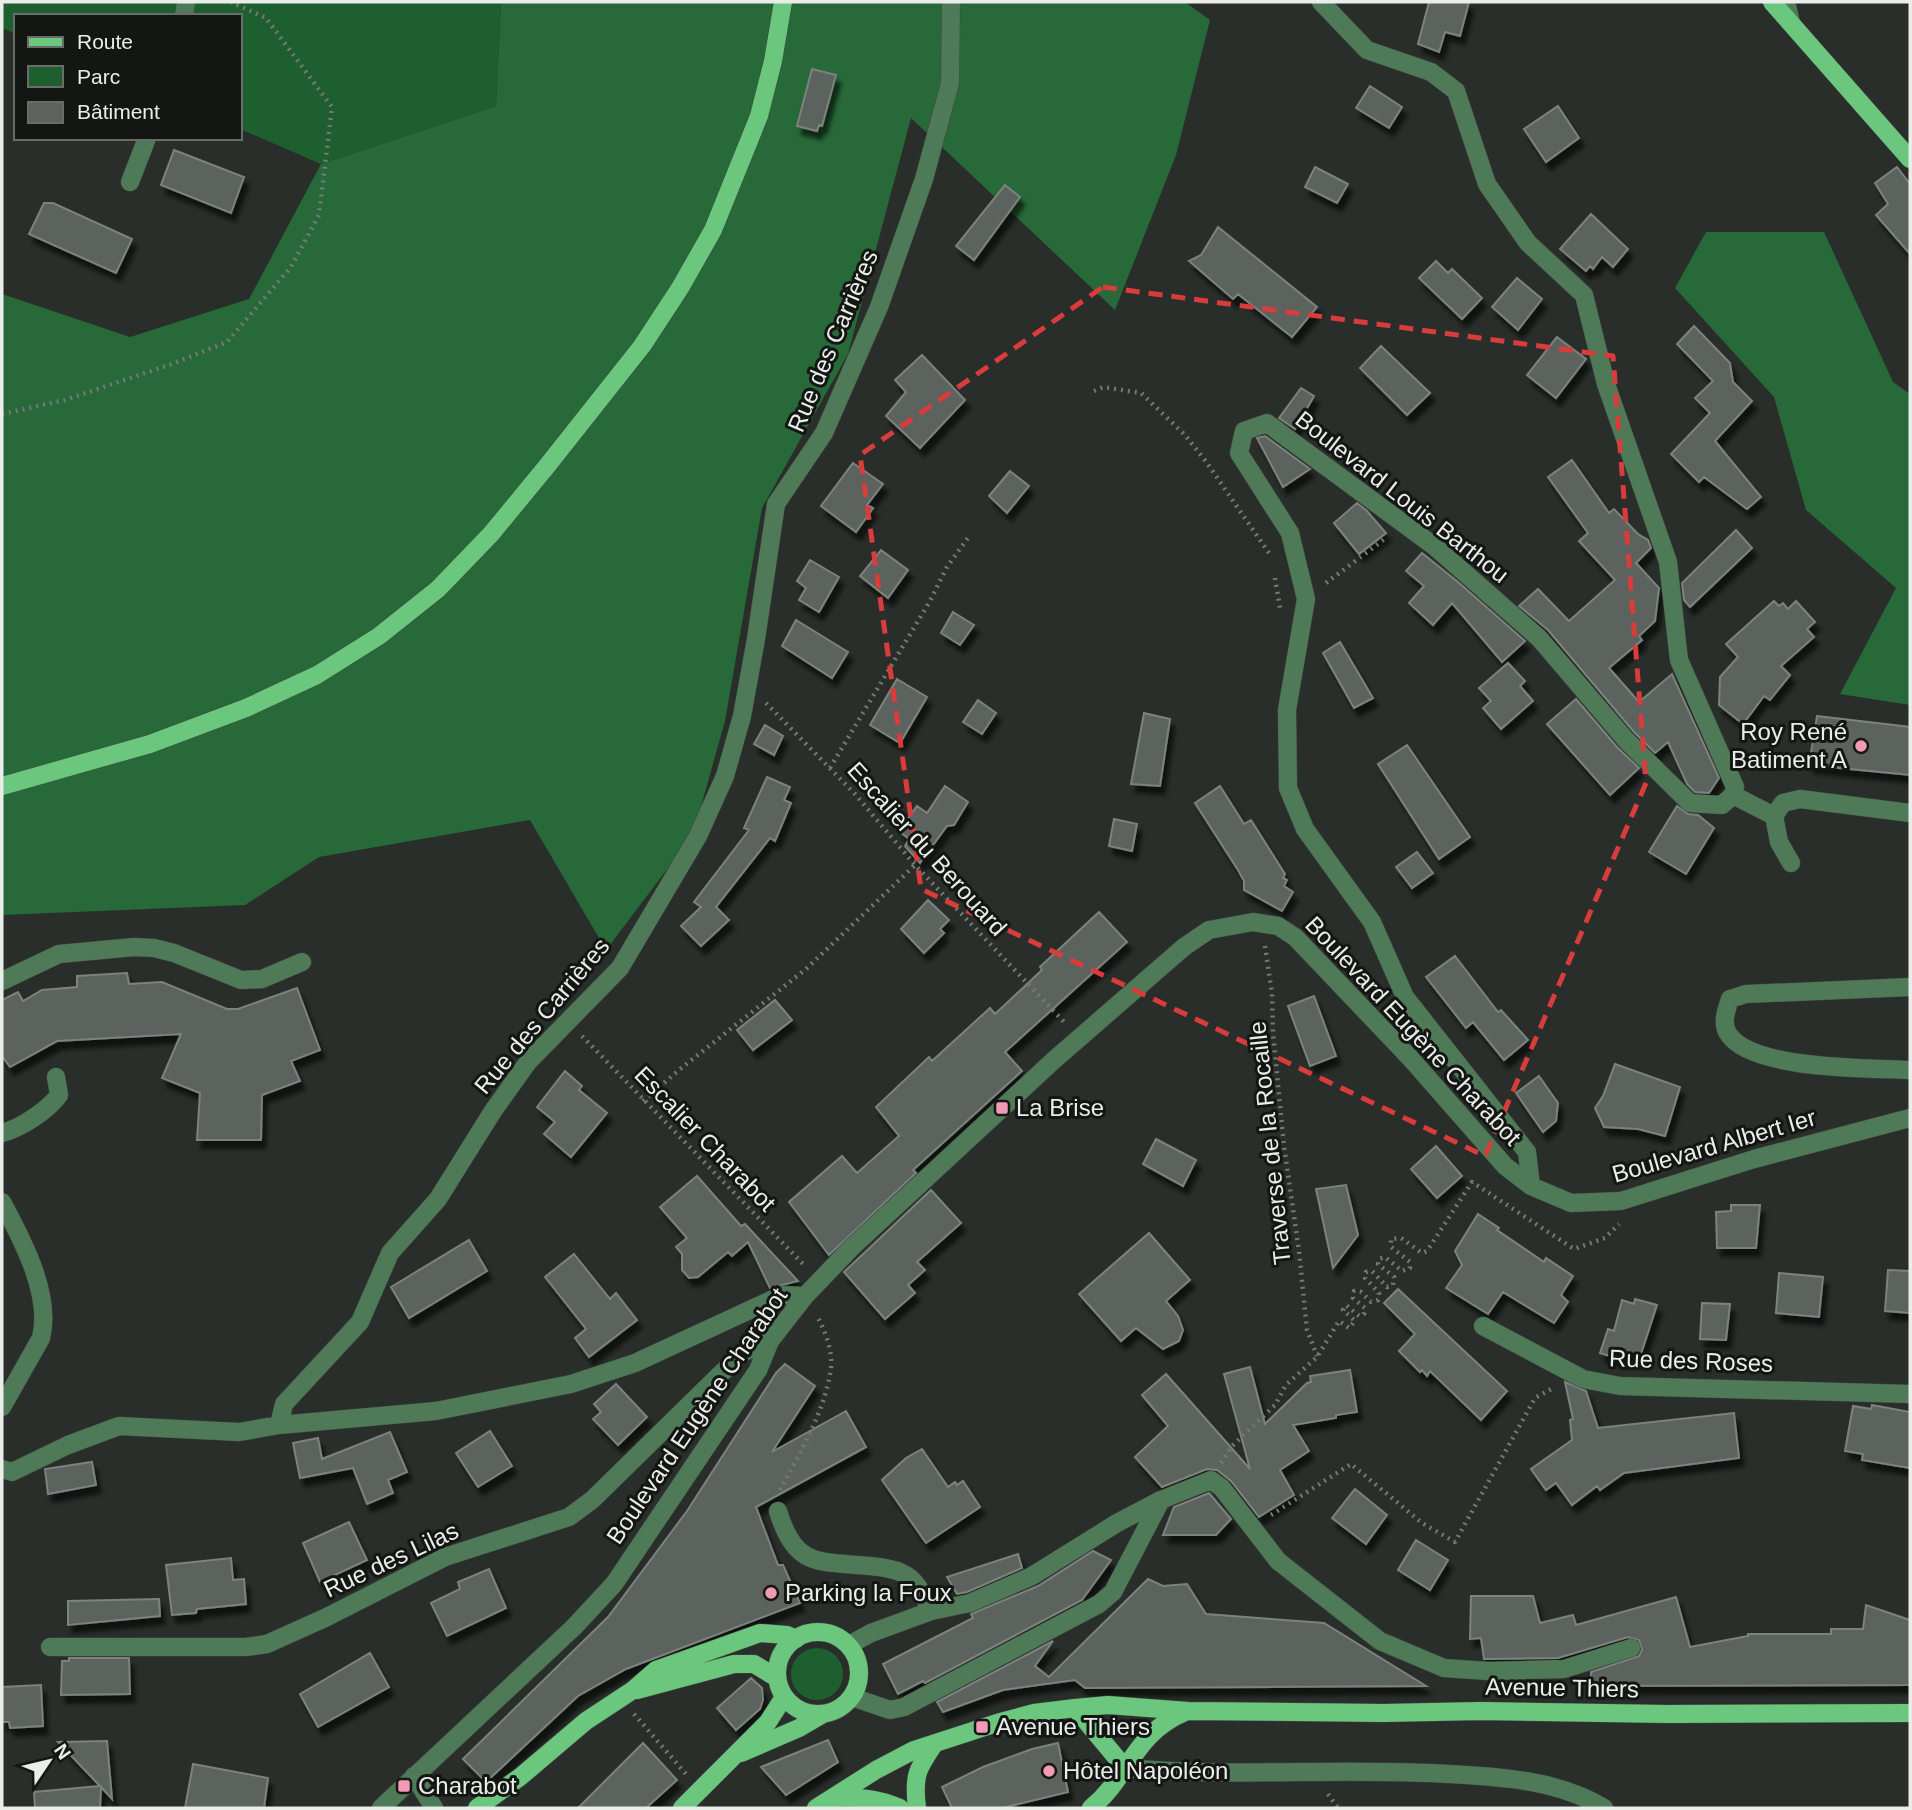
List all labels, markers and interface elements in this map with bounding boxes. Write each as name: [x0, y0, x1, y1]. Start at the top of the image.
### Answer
legend: [14, 14, 242, 140]
text: Route: [77, 30, 133, 53]
text: Parc: [77, 65, 120, 88]
text: Bâtiment: [77, 100, 160, 123]
street label: Rue des Carrières: [782, 246, 883, 436]
street label: Boulevard Louis Barthou: [1290, 405, 1514, 588]
place label: Roy René Batiment A: [1731, 718, 1847, 773]
marker: Roy René Batiment A: [1853, 738, 1869, 754]
street label: Escalier du Berouard: [842, 756, 1012, 941]
street label: Boulevard Eugène Charabot: [1300, 911, 1527, 1151]
street label: Rue des Carrières: [469, 932, 615, 1099]
street label: Traverse de la Rocaille: [1243, 1020, 1296, 1266]
street label: Escalier Charabot: [629, 1061, 782, 1217]
place label: La Brise: [1016, 1094, 1104, 1121]
marker: La Brise: [994, 1100, 1010, 1116]
street label: Boulevard Albert Ier: [1609, 1103, 1819, 1188]
street label: Boulevard Eugène Charabot: [601, 1282, 793, 1549]
street label: Rue des Roses: [1609, 1344, 1773, 1377]
street label: Rue des Lilas: [319, 1517, 462, 1603]
place label: Parking la Foux: [785, 1579, 952, 1606]
marker: Parking la Foux: [763, 1585, 779, 1601]
street label: Avenue Thiers: [1485, 1673, 1639, 1702]
place label: Avenue Thiers: [996, 1713, 1150, 1740]
marker: Avenue Thiers: [974, 1719, 990, 1735]
north arrow: [14, 1726, 84, 1796]
text: N: [50, 1740, 75, 1763]
place label: Hôtel Napoléon: [1063, 1757, 1228, 1784]
marker: Hôtel Napoléon: [1041, 1763, 1057, 1779]
place label: Charabot: [418, 1772, 517, 1799]
marker: Charabot: [396, 1778, 412, 1794]

